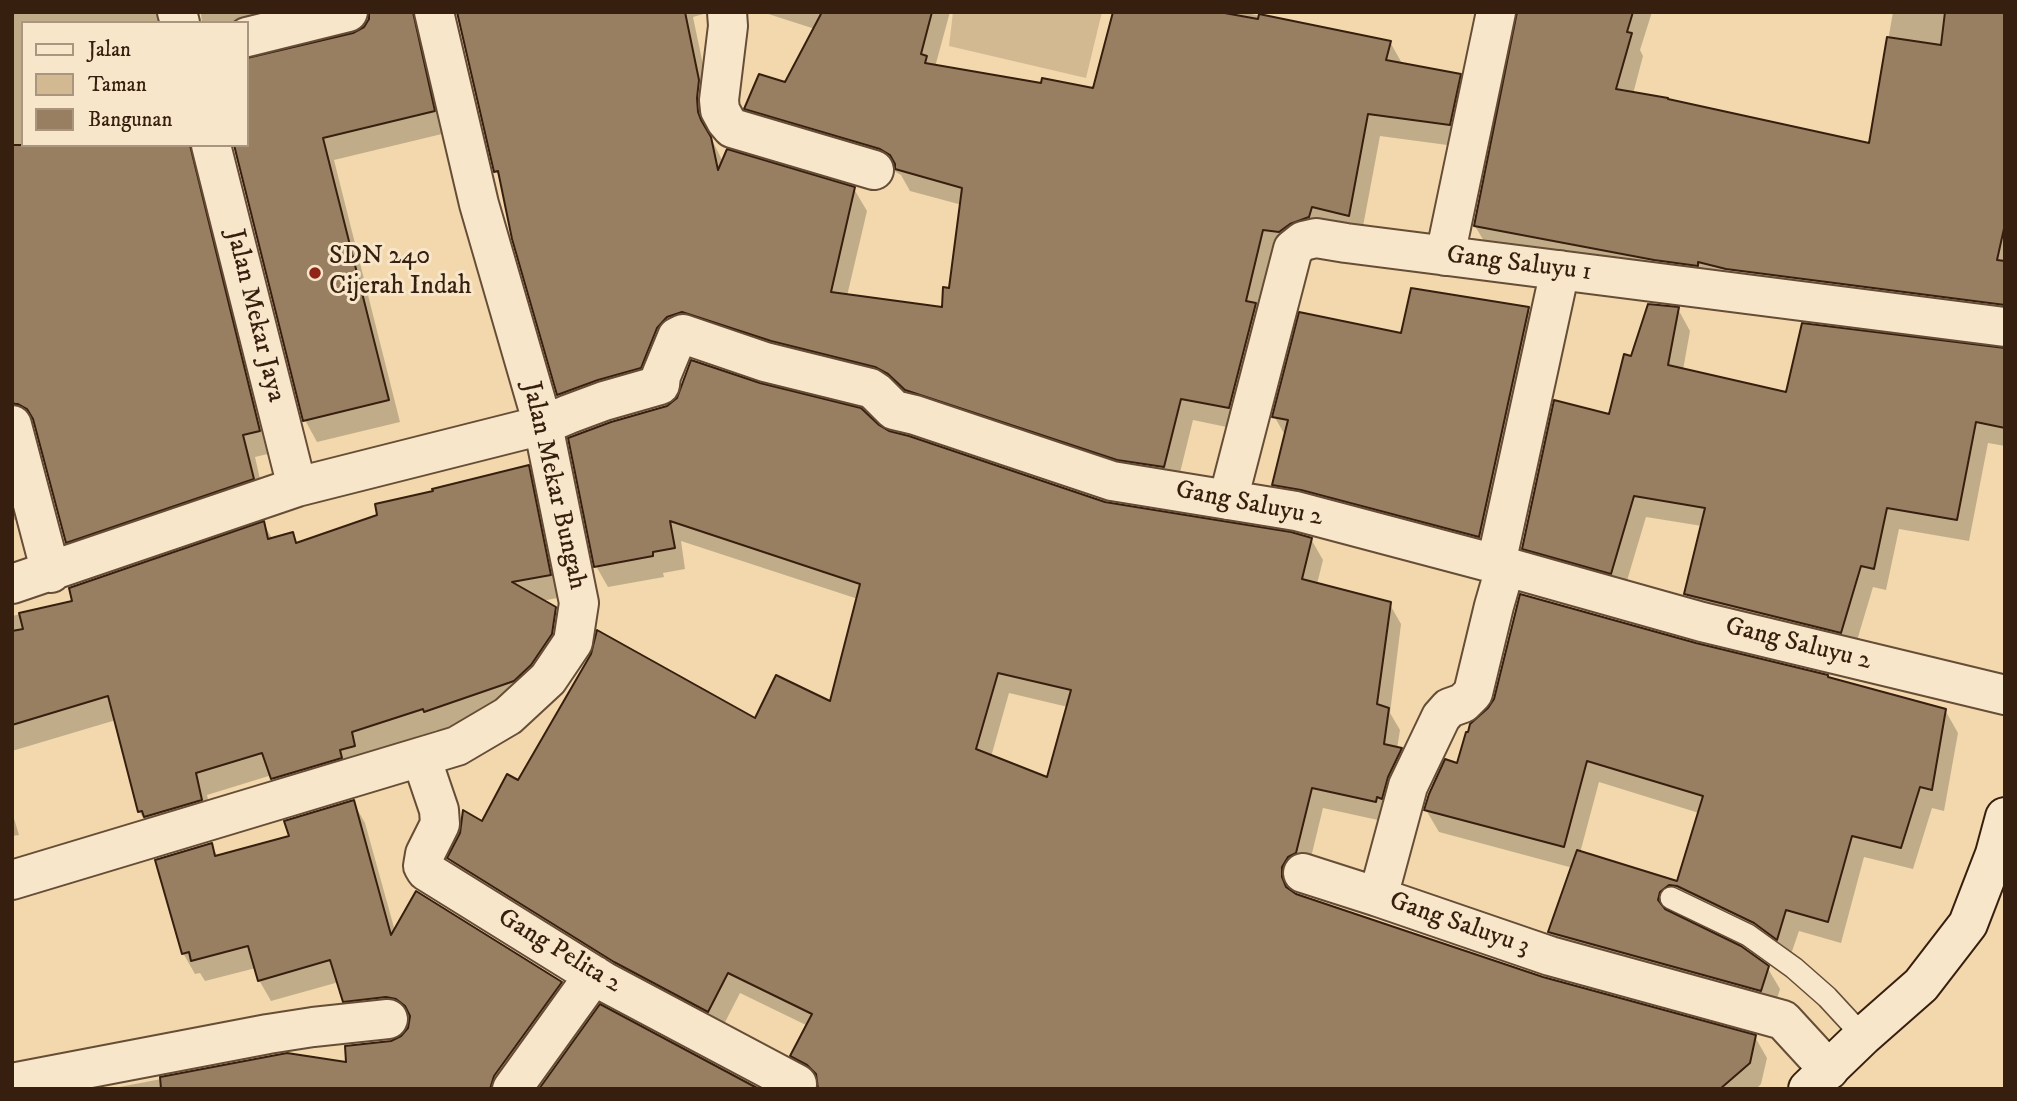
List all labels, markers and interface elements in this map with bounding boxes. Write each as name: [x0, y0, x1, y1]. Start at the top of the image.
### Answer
legend: [21, 21, 248, 147]
text: Jalan: [88, 37, 131, 63]
text: Taman: [88, 72, 147, 98]
text: Bangunan: [88, 107, 172, 133]
street label: Jalan Mekar Jaya: [218, 227, 290, 405]
street label: Gang Saluyu 1: [1445, 241, 1593, 289]
place label: SDN 240 Cijerah Indah: [329, 242, 472, 304]
marker: SDN 240 Cijerah Indah: [307, 265, 323, 281]
street label: Jalan Mekar Bungah: [514, 379, 592, 593]
street label: Gang Saluyu 2: [1173, 475, 1325, 535]
street label: Gang Saluyu 2: [1722, 612, 1874, 678]
street label: Gang Saluyu 3: [1385, 886, 1533, 964]
street label: Gang Pelita 2: [492, 903, 626, 1001]

